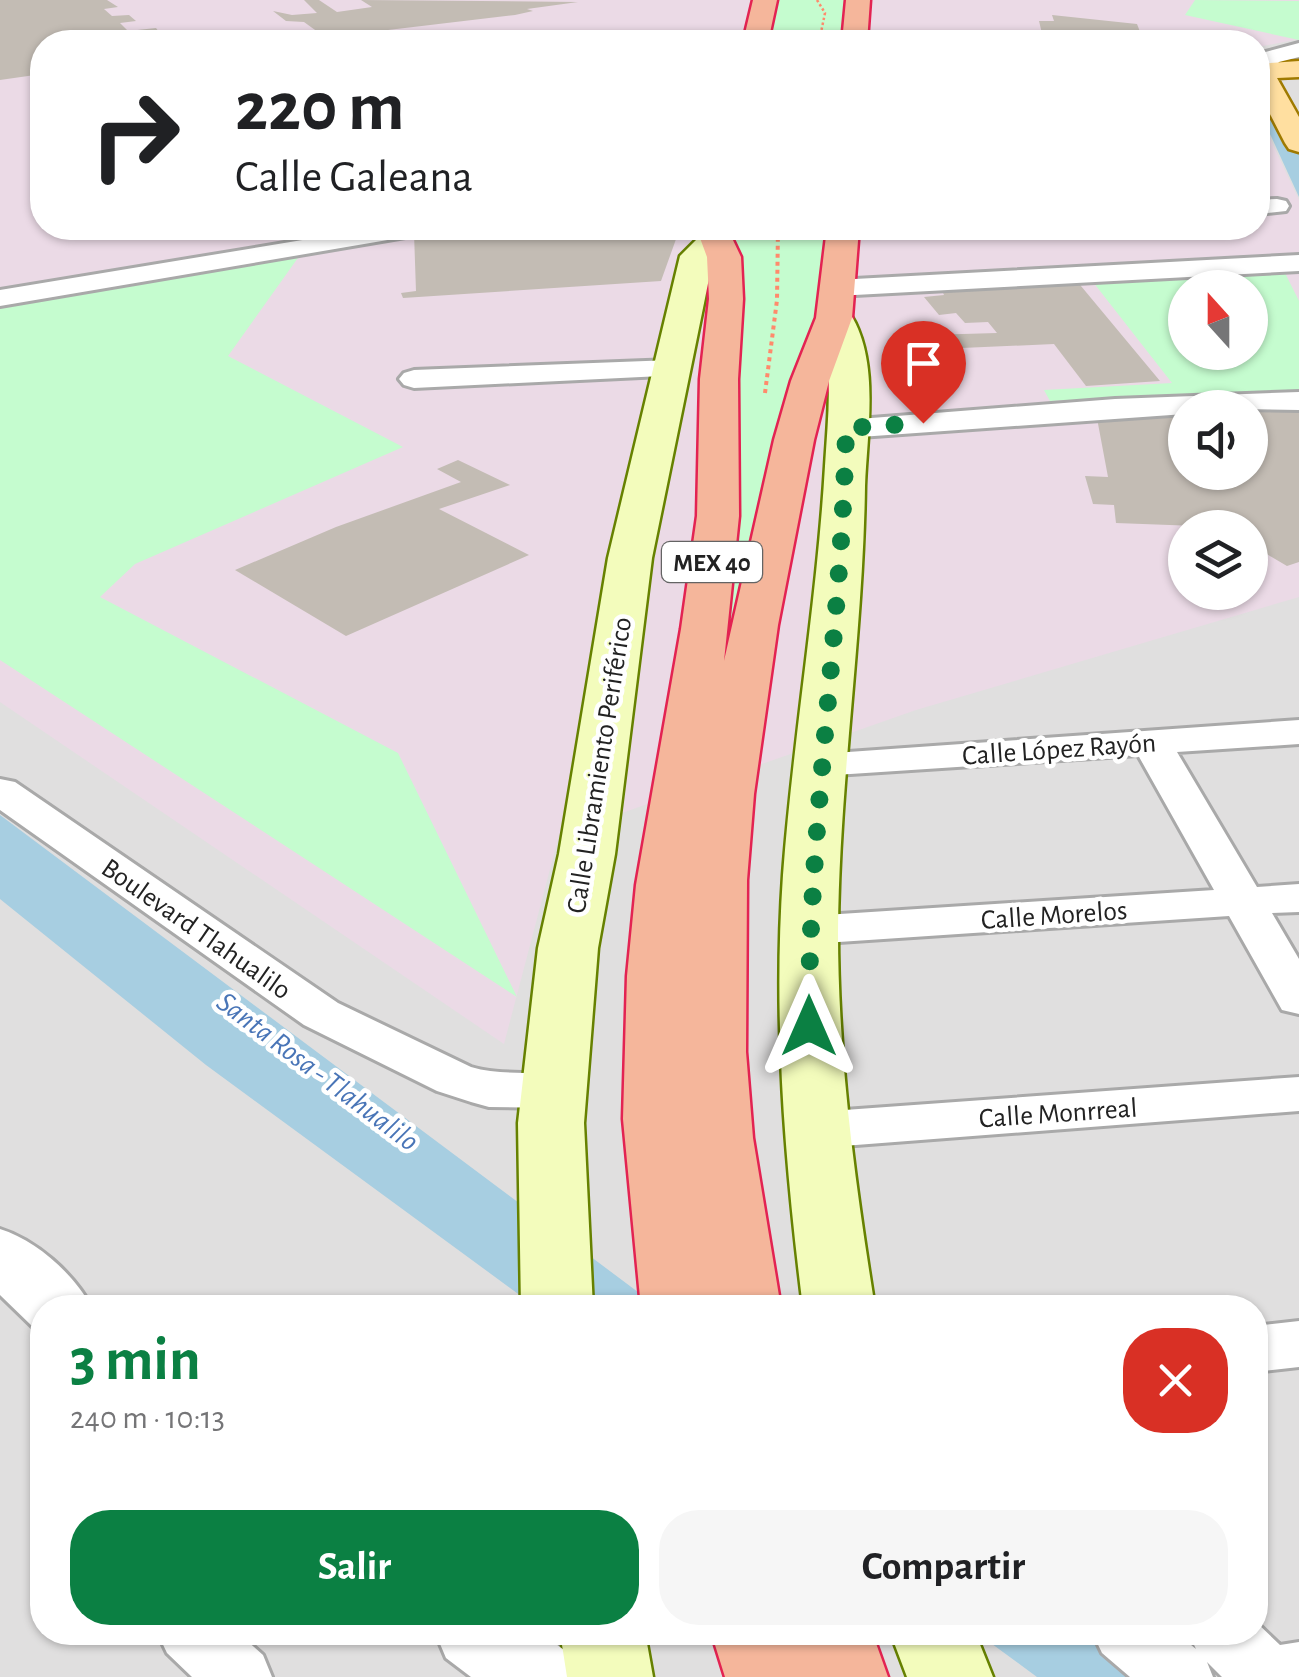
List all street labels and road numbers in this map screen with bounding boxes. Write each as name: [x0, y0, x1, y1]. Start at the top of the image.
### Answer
road number: MEX 40: [662, 542, 762, 582]
street label: Calle Libramiento Periférico: [563, 615, 637, 915]
street label: Calle López Rayón: [961, 729, 1157, 771]
street label: Boulevard Tlahualilo: [96, 854, 296, 1005]
street label: Calle Morelos: [980, 897, 1128, 935]
street label: Calle Monrreal: [978, 1094, 1138, 1134]

